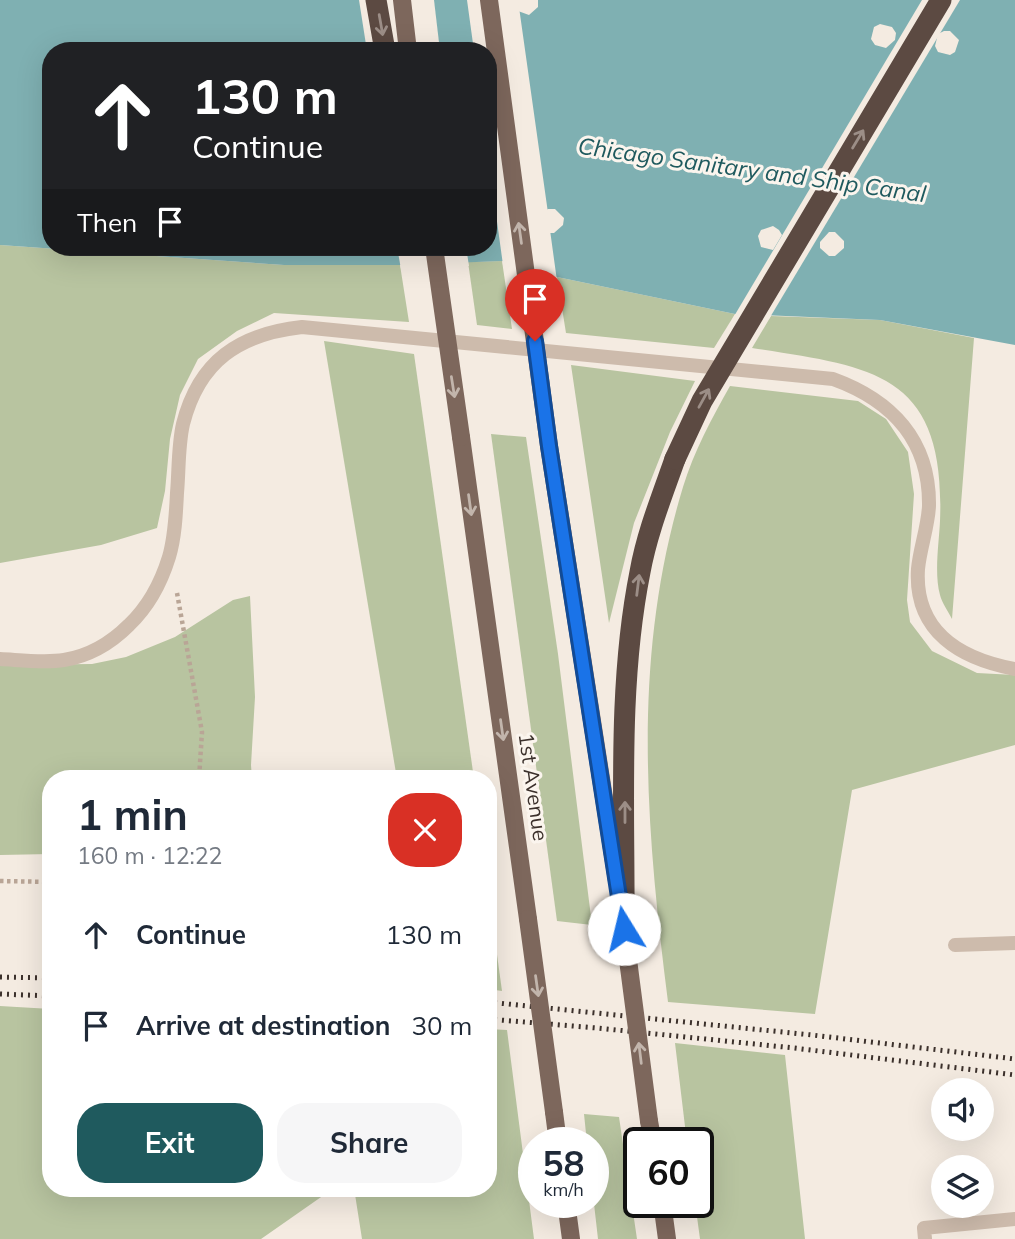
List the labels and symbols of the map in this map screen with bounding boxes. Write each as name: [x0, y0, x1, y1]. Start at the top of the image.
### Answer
one-way arrow: [374, 13, 388, 36]
one-way arrow: [852, 129, 865, 150]
water label: Chicago Sanitary and Ship Canal: [576, 131, 928, 208]
one-way arrow: [514, 222, 527, 244]
pin: [505, 269, 565, 341]
one-way arrow: [447, 375, 460, 398]
one-way arrow: [697, 388, 711, 408]
one-way arrow: [464, 493, 477, 516]
one-way arrow: [632, 574, 645, 597]
one-way arrow: [496, 718, 509, 741]
street label: 1st Avenue: [514, 731, 554, 843]
one-way arrow: [618, 801, 632, 824]
position arrow: [587, 892, 661, 966]
one-way arrow: [531, 974, 544, 997]
one-way arrow: [634, 1042, 647, 1065]
speed limit sign: 60: [623, 1127, 714, 1218]

